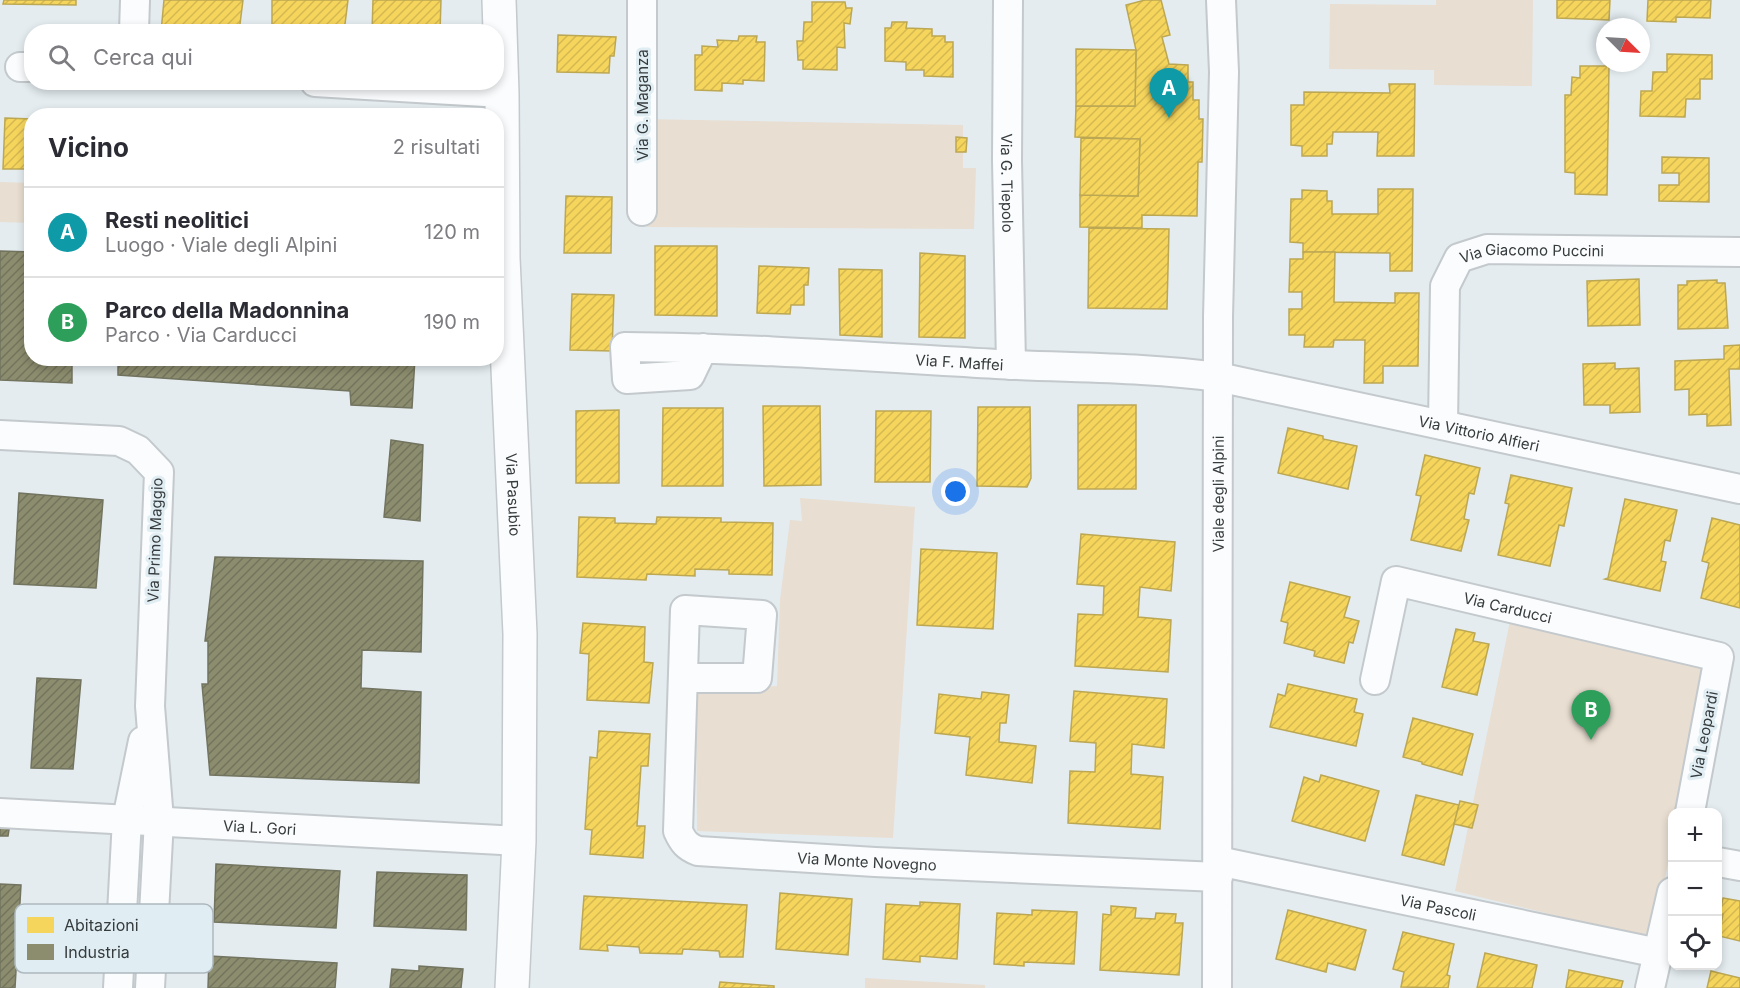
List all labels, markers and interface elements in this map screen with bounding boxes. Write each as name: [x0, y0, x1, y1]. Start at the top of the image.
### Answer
north arrow: [1596, 18, 1650, 72]
search box: [24, 24, 504, 90]
icon: search: [45, 41, 78, 74]
text: Cerca qui: [93, 44, 193, 70]
street label: Via G. Maganza: [633, 49, 652, 161]
pin: A: [1150, 68, 1188, 118]
text: Vicino: [48, 132, 129, 163]
street label: Via G. Tiepolo: [998, 133, 1018, 233]
text: 2 risultati: [393, 135, 480, 159]
text: Resti neolitici: [105, 207, 249, 233]
text: A: [60, 220, 75, 244]
text: 120 m: [424, 220, 480, 244]
text: Luogo · Viale degli Alpini: [105, 233, 337, 257]
street label: Via Giacomo Puccini: [1457, 239, 1604, 267]
text: Parco della Madonnina: [105, 297, 349, 323]
text: B: [61, 310, 74, 334]
text: 190 m: [424, 310, 480, 334]
text: Parco · Via Carducci: [105, 323, 297, 347]
street label: Via F. Maffei: [915, 350, 1004, 374]
street label: Via Vittorio Alfieri: [1417, 411, 1541, 455]
street label: Viale degli Alpini: [1208, 435, 1227, 553]
street label: Via Pasubio: [502, 453, 525, 537]
street label: Via Primo Maggio: [143, 477, 167, 603]
your location: [941, 477, 970, 506]
street label: Via Carducci: [1462, 588, 1554, 627]
pin: B: [1572, 690, 1610, 740]
street label: Via Leopardi: [1686, 690, 1722, 780]
map controls: [1668, 808, 1722, 970]
button: +: [1668, 808, 1722, 862]
street label: Via L. Gori: [222, 816, 297, 838]
street label: Via Monte Novegno: [797, 848, 937, 874]
button: −: [1668, 862, 1722, 916]
street label: Via Pascoli: [1398, 890, 1478, 924]
legend: [15, 904, 213, 973]
text: Abitazioni: [64, 915, 139, 935]
button: locate: [1668, 916, 1722, 970]
text: Industria: [64, 942, 130, 962]

